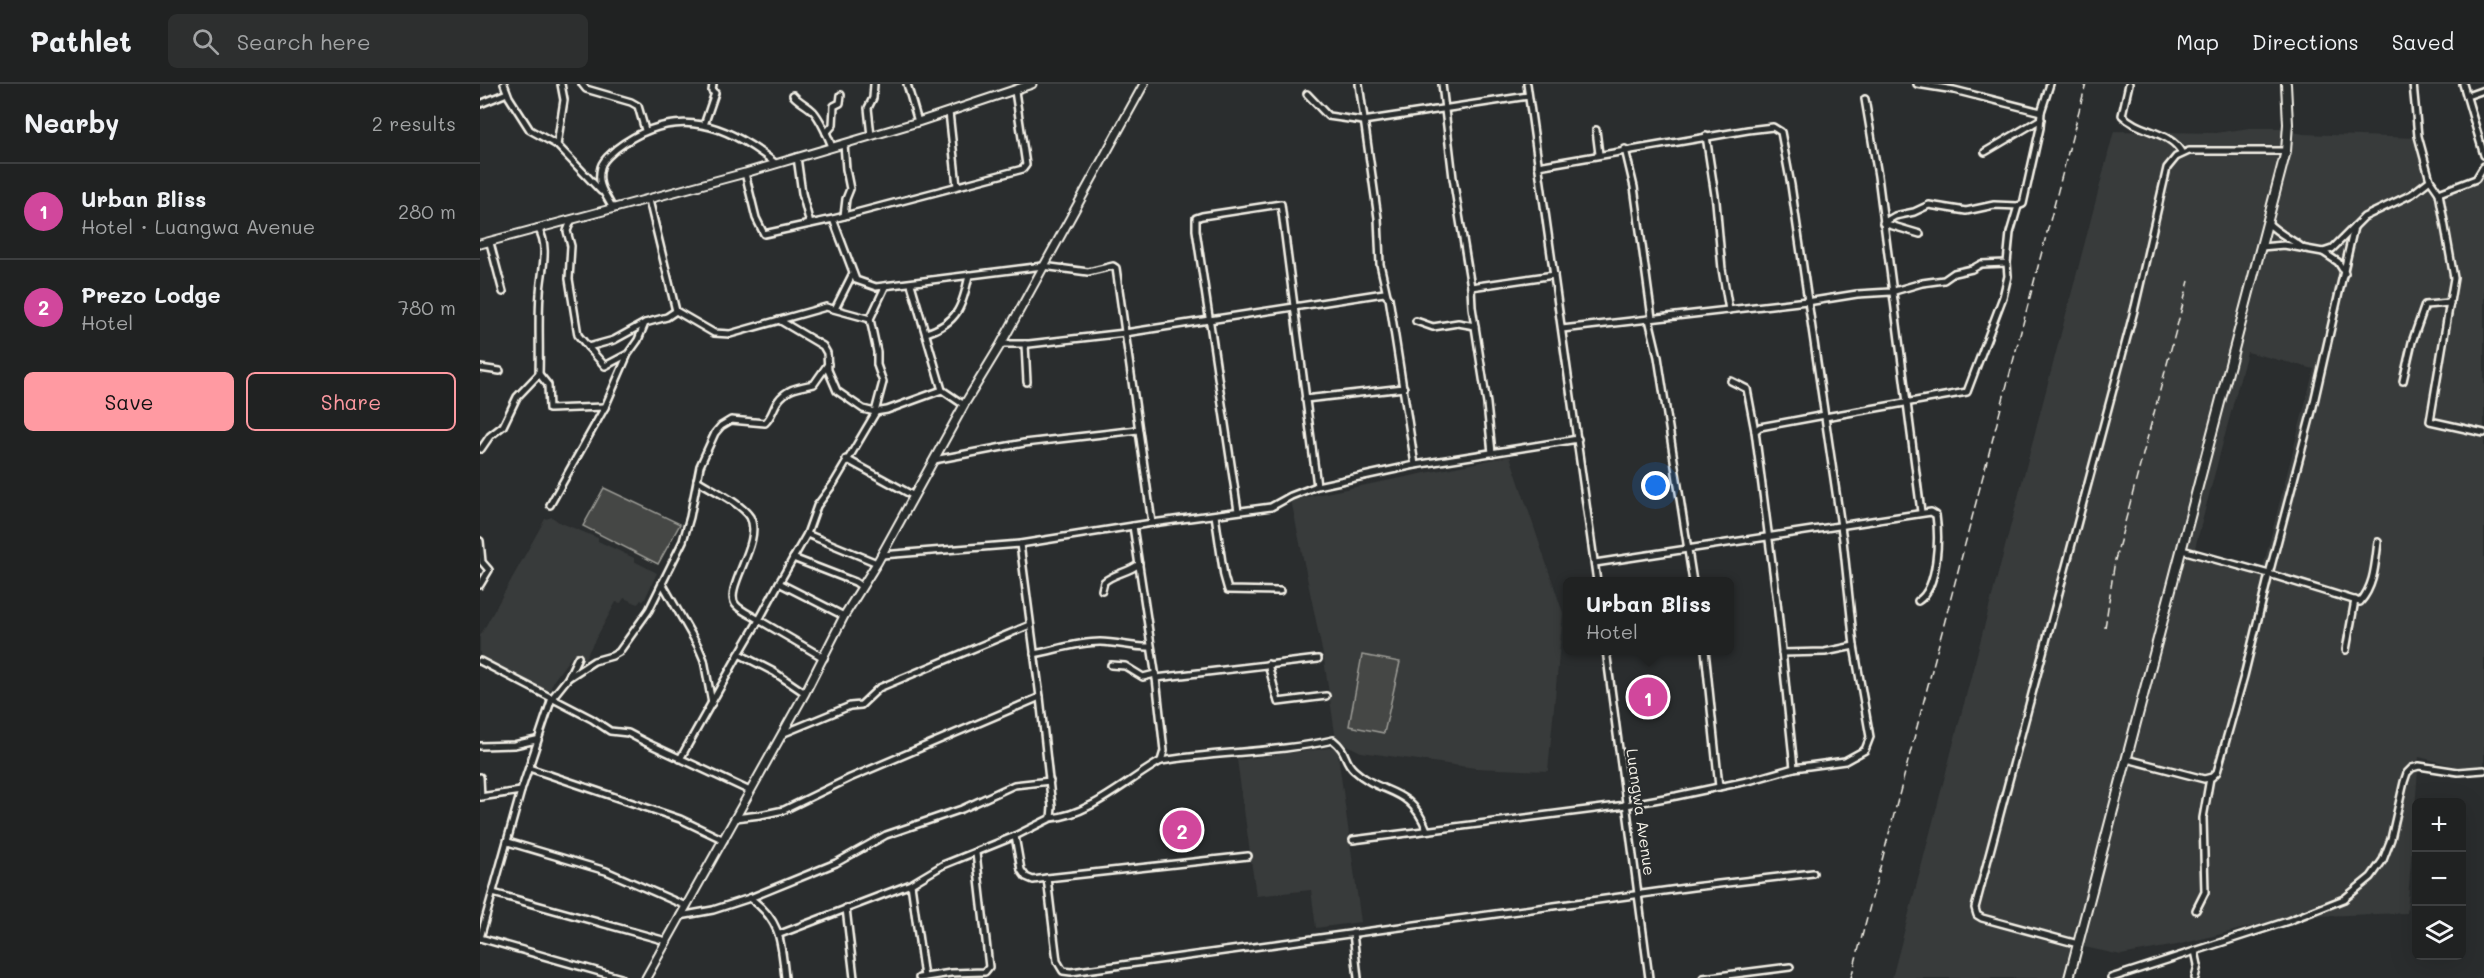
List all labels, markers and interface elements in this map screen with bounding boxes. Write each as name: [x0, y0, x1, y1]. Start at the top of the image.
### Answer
search box: [168, 14, 588, 68]
text: Pathlet: [30, 23, 132, 59]
icon: search: [189, 25, 222, 58]
text: Search here: [237, 27, 371, 56]
text: Map: [2176, 28, 2219, 55]
text: Directions: [2252, 28, 2359, 55]
text: Saved: [2392, 28, 2454, 55]
text: Nearby: [24, 106, 119, 140]
text: 2 results: [372, 110, 456, 136]
text: Urban Bliss: [81, 184, 206, 213]
text: 1: [39, 198, 48, 224]
text: 280 m: [398, 198, 456, 224]
text: Hotel · Luangwa Avenue: [81, 213, 315, 239]
text: Prezo Lodge: [81, 280, 221, 309]
text: 2: [38, 294, 49, 320]
text: 780 m: [398, 294, 456, 320]
text: Hotel: [81, 309, 133, 335]
button: Save: [24, 372, 234, 431]
button: Share: [246, 372, 456, 431]
your location: [1641, 471, 1670, 500]
popup: [1563, 577, 1734, 655]
text: Urban Bliss: [1586, 589, 1711, 618]
text: Hotel: [1586, 618, 1638, 644]
pin: 1: [1628, 674, 1668, 720]
street label: Luangwa Avenue: [1622, 747, 1661, 877]
map controls: [2412, 798, 2466, 960]
button: +: [2412, 798, 2466, 852]
pin: 2: [1162, 808, 1202, 852]
button: −: [2412, 852, 2466, 906]
button: layers: [2412, 906, 2466, 960]

